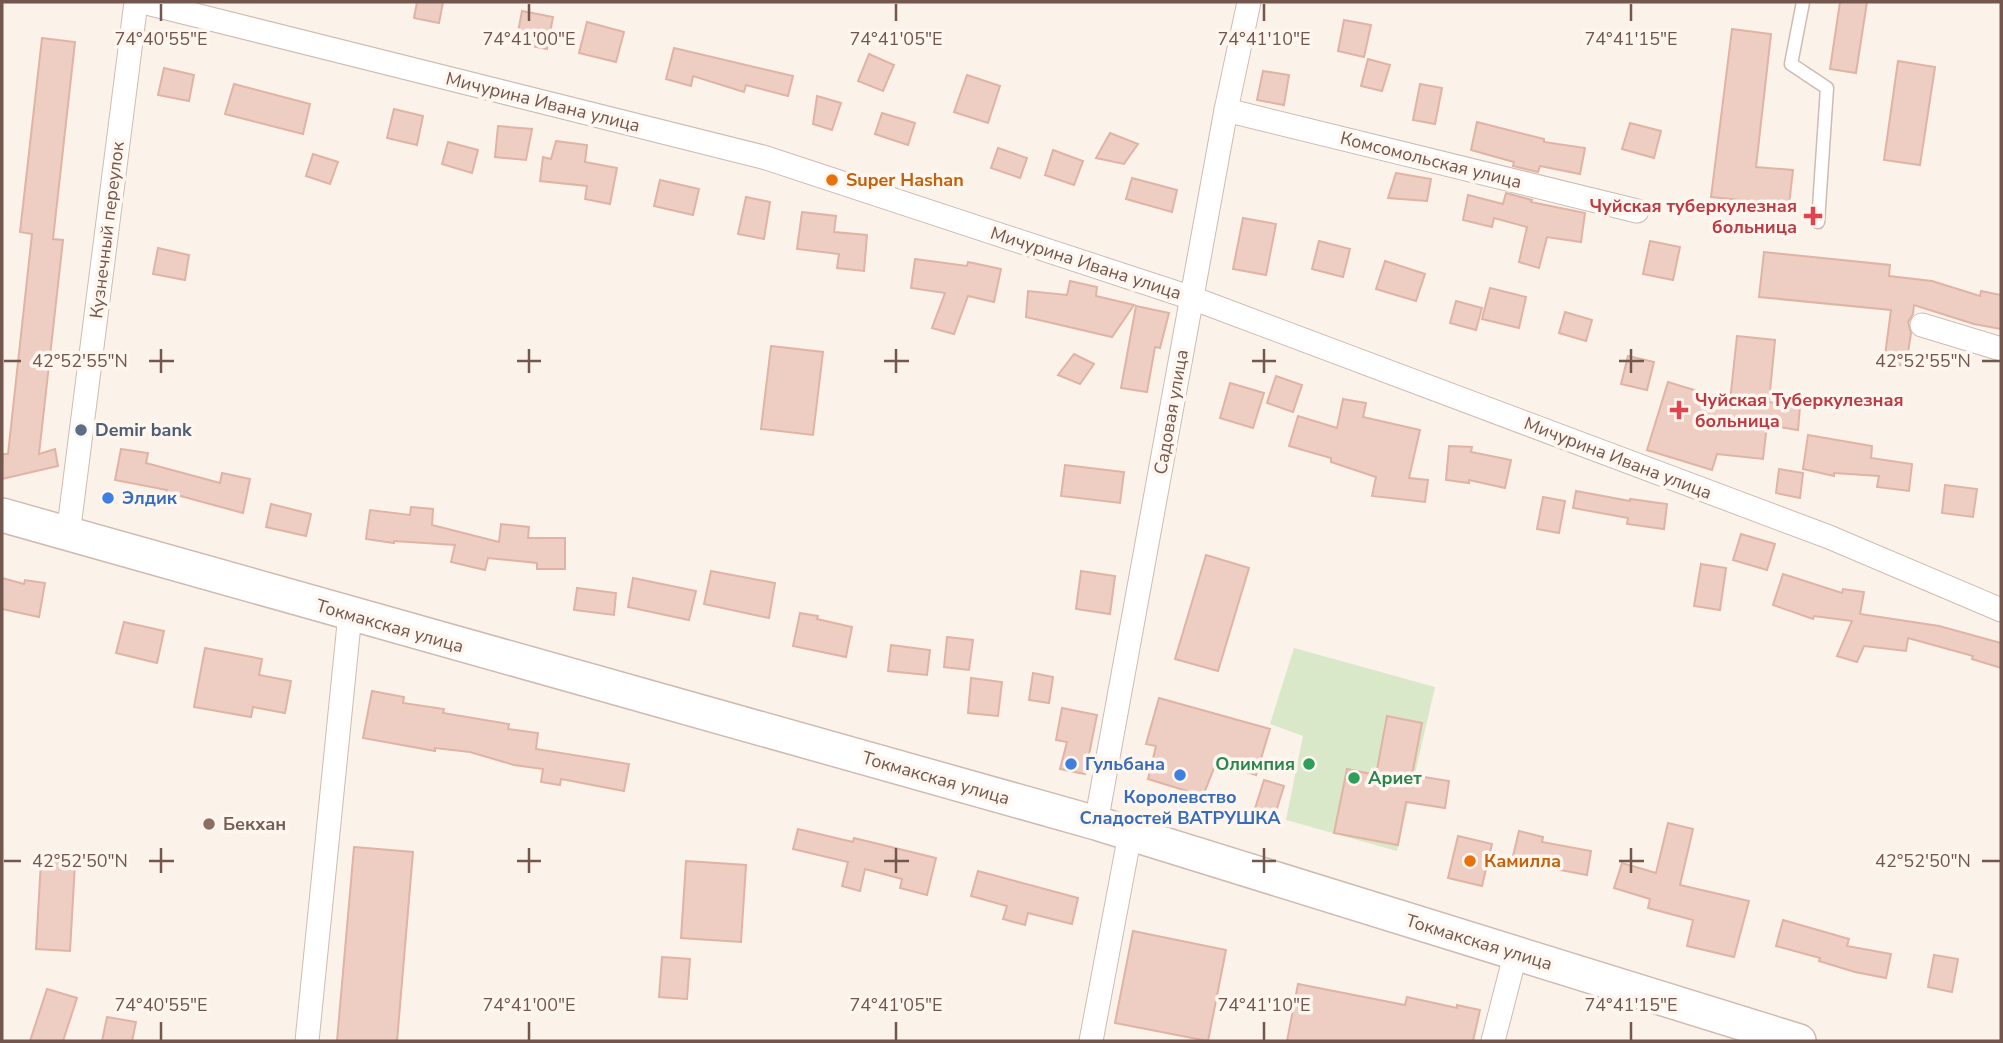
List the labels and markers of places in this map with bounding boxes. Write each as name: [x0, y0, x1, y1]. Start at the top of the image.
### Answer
place label: Super Hashan: [846, 168, 964, 192]
marker: Super Hashan: [824, 172, 840, 188]
place label: Чуйская туберкулезная больница: [1590, 194, 1797, 239]
marker: Чуйская туберкулезная больница: [1803, 206, 1823, 226]
place label: Чуйская Туберкулезная больница: [1695, 388, 1904, 433]
marker: Чуйская Туберкулезная больница: [1669, 400, 1689, 420]
place label: Demir bank: [95, 418, 192, 442]
marker: Demir bank: [73, 422, 89, 438]
place label: Элдик: [122, 486, 178, 510]
marker: Элдик: [100, 490, 116, 506]
place label: Гульбана: [1085, 752, 1165, 776]
place label: Олимпия: [1215, 752, 1295, 776]
marker: Гульбана: [1063, 756, 1079, 772]
marker: Олимпия: [1301, 756, 1317, 772]
place label: Ариет: [1368, 766, 1422, 790]
marker: Королевство Сладостей ВАТРУШКА: [1172, 767, 1188, 783]
marker: Ариет: [1346, 770, 1362, 786]
place label: Королевство Сладостей ВАТРУШКА: [1079, 785, 1281, 830]
place label: Бекхан: [223, 812, 286, 836]
marker: Бекхан: [201, 816, 217, 832]
place label: Камилла: [1484, 849, 1561, 873]
marker: Камилла: [1462, 853, 1478, 869]

